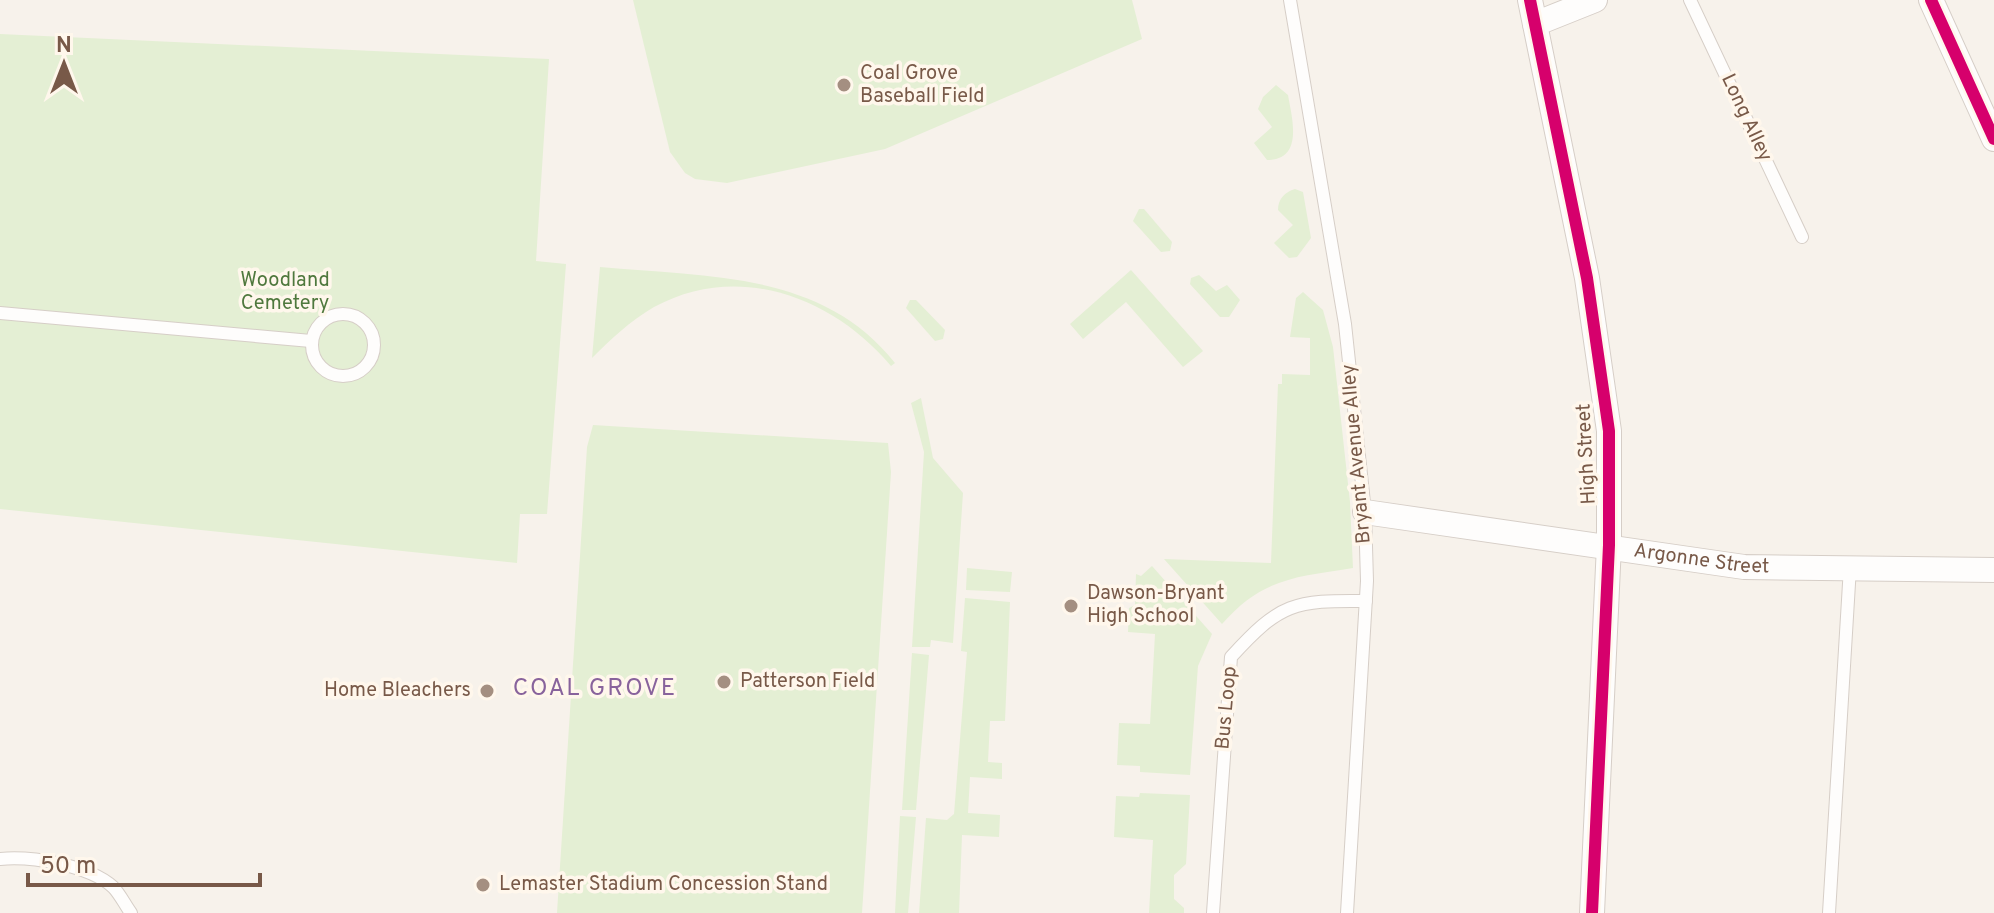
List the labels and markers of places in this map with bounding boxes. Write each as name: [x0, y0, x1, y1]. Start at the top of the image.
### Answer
place label: Coal Grove Baseball Field: [860, 61, 985, 110]
marker: Coal Grove Baseball Field: [835, 76, 853, 94]
place label: Dawson-Bryant High School: [1087, 581, 1225, 630]
marker: Dawson-Bryant High School: [1062, 597, 1080, 615]
place label: Patterson Field: [740, 669, 875, 695]
marker: Patterson Field: [715, 673, 733, 691]
place label: Home Bleachers: [324, 678, 471, 704]
marker: Home Bleachers: [478, 682, 496, 700]
place label: Lemaster Stadium Concession Stand: [499, 872, 828, 898]
marker: Lemaster Stadium Concession Stand: [474, 876, 492, 894]

